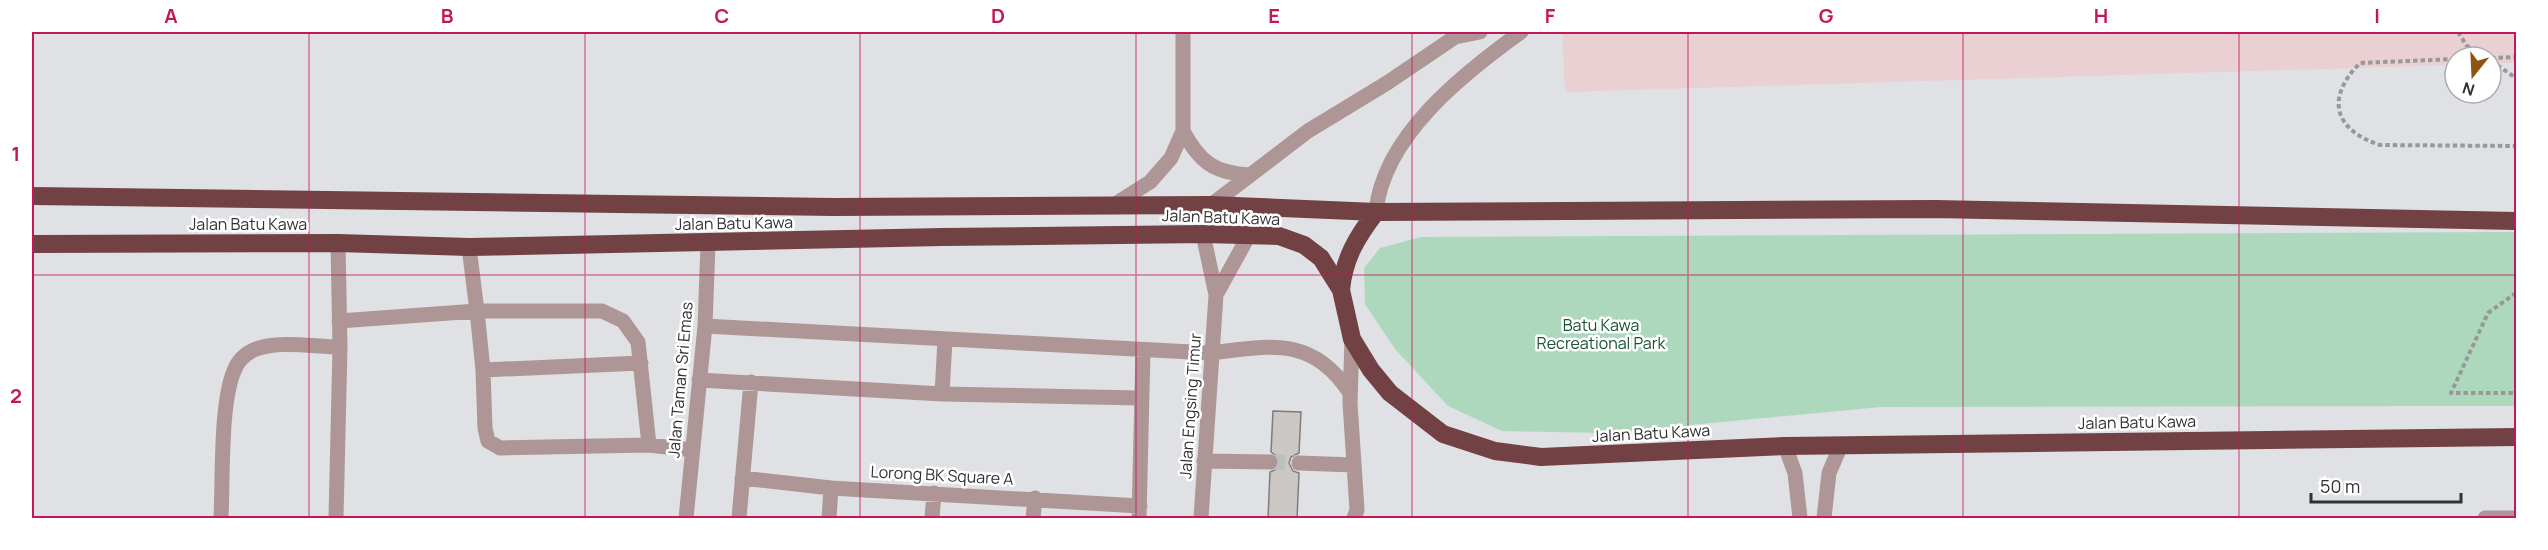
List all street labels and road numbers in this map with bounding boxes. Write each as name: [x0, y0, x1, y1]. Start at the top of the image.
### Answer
street label: Jalan Batu Kawa: [1162, 204, 1280, 230]
street label: Jalan Batu Kawa: [675, 211, 793, 235]
street label: Jalan Batu Kawa: [189, 213, 307, 235]
street label: Jalan Taman Sri Emas: [662, 301, 698, 459]
street label: Jalan Engsing Timur: [1174, 332, 1206, 480]
street label: Jalan Batu Kawa: [2078, 410, 2196, 434]
street label: Jalan Batu Kawa: [1591, 419, 1711, 447]
street label: Lorong BK Square A: [870, 460, 1014, 490]

